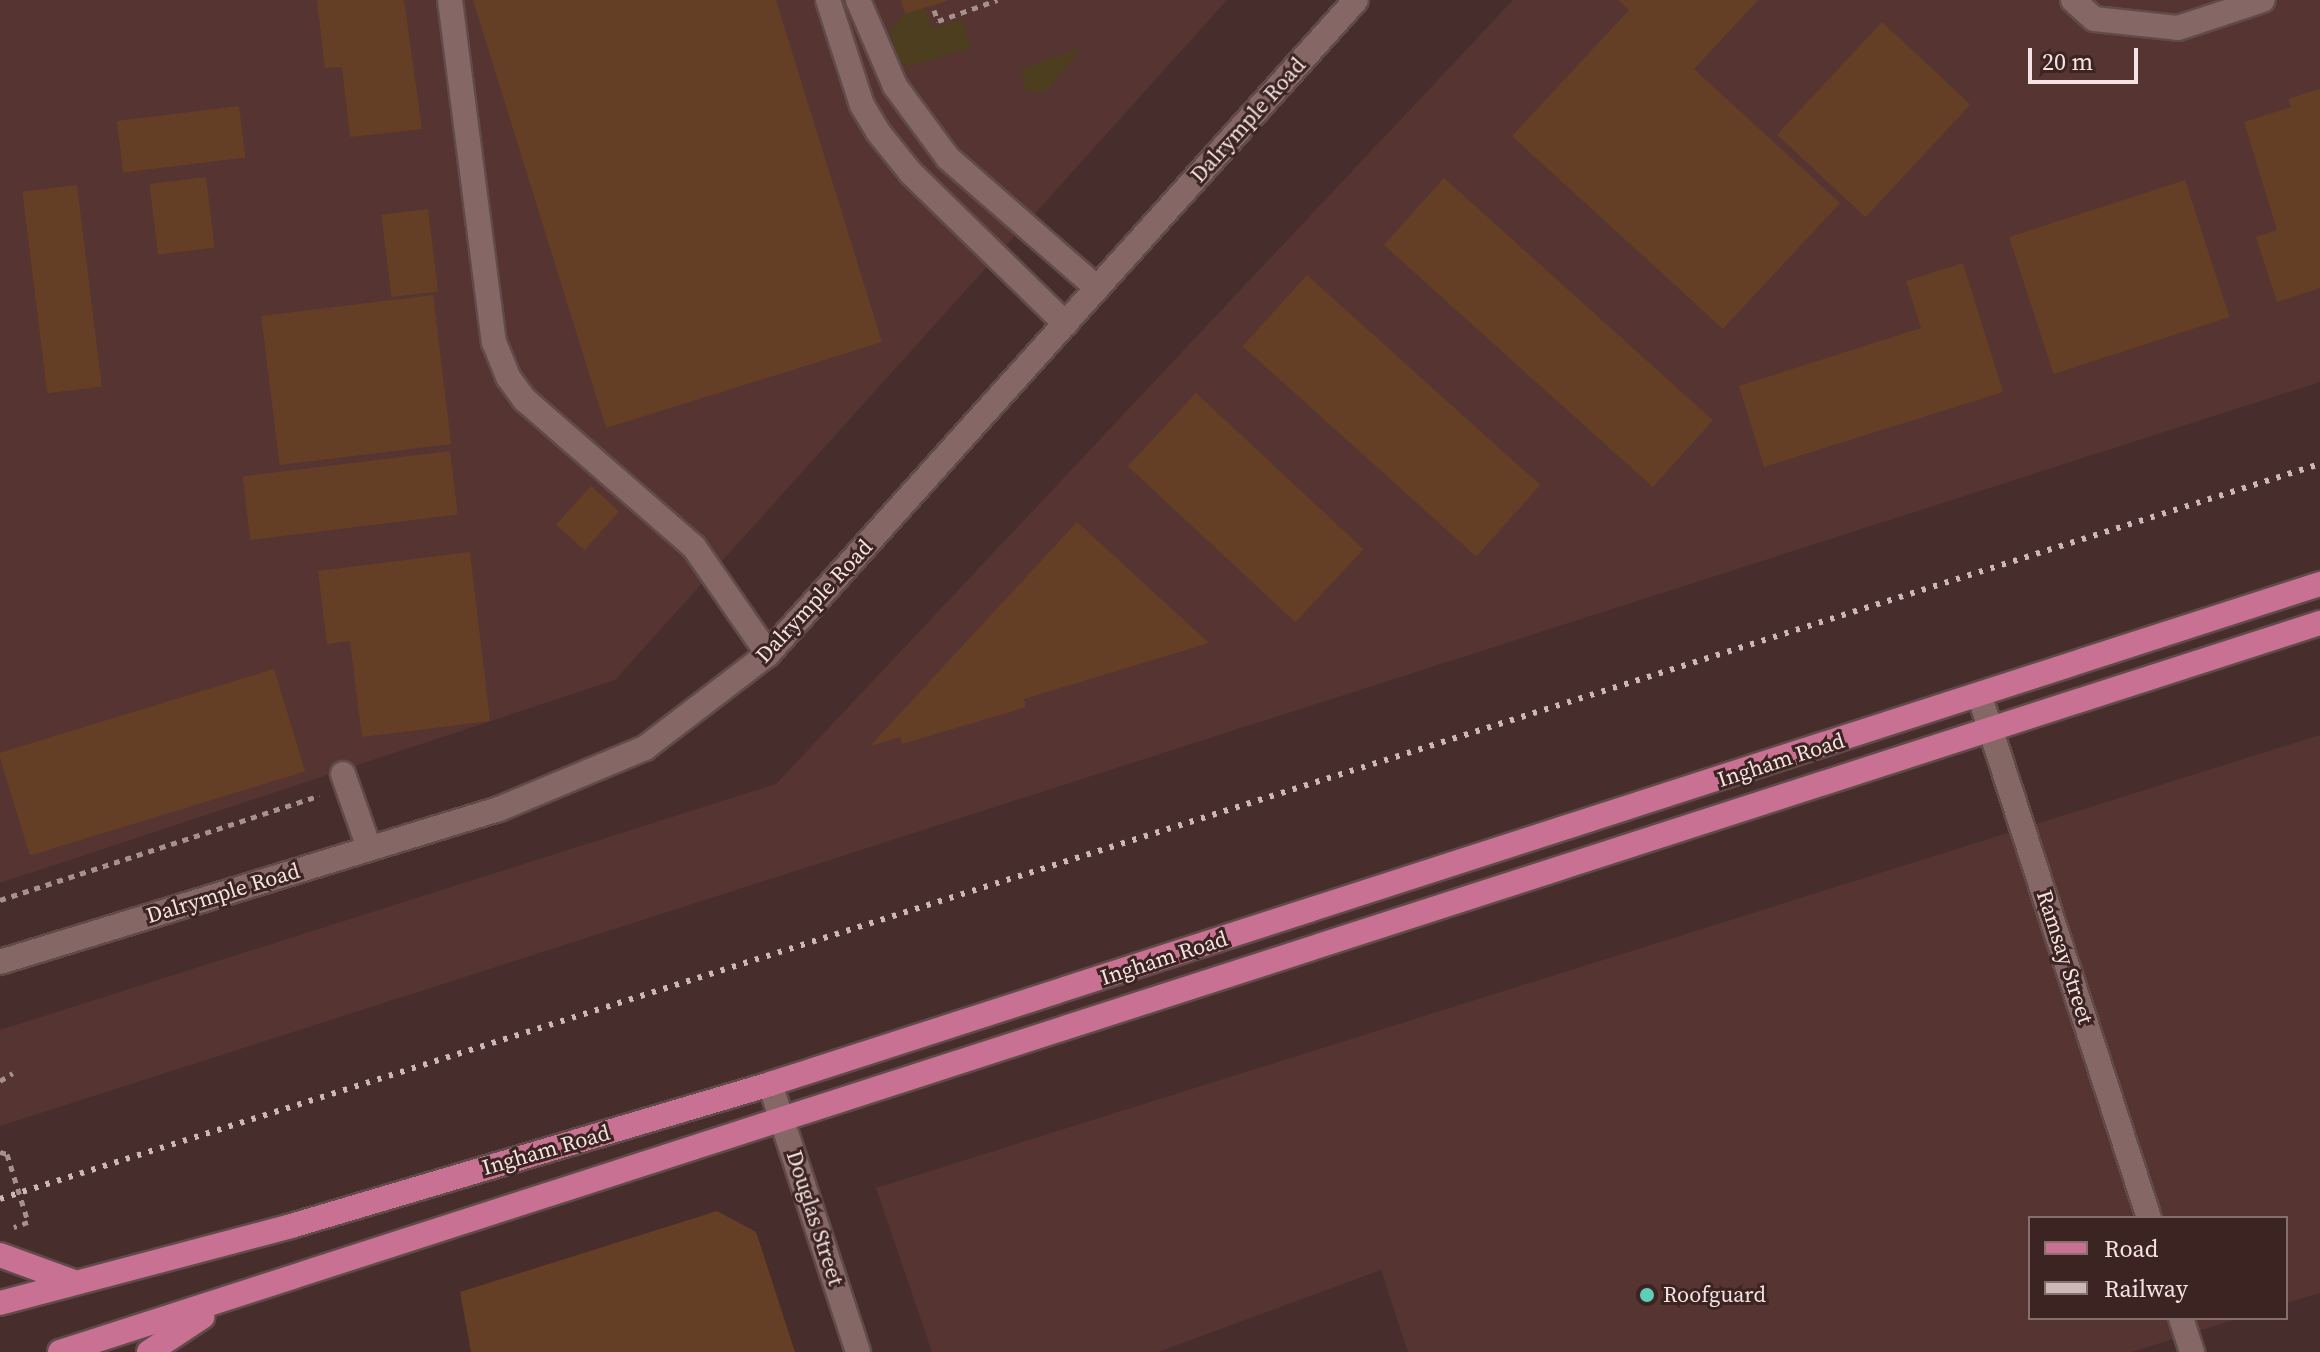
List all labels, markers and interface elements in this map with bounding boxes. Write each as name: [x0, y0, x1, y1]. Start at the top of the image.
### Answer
scale bar: [2032, 32, 2142, 82]
text: 20 m: [2042, 45, 2093, 78]
street label: Dalrymple Road: [1185, 52, 1311, 188]
street label: Dalrymple Road: [750, 534, 878, 668]
street label: Ingham Road: [1714, 727, 1848, 793]
street label: Dalrymple Road: [143, 857, 303, 929]
street label: Ramsay Street: [2031, 887, 2099, 1027]
street label: Ingham Road: [1097, 925, 1231, 991]
street label: Ingham Road: [479, 1119, 613, 1181]
street label: Douglas Street: [781, 1147, 849, 1289]
legend: [2028, 1216, 2288, 1320]
text: Road: [2104, 1232, 2158, 1265]
text: Railway: [2104, 1272, 2188, 1305]
place label: Roofguard: [1663, 1282, 1766, 1308]
marker: Roofguard: [1638, 1286, 1656, 1304]

